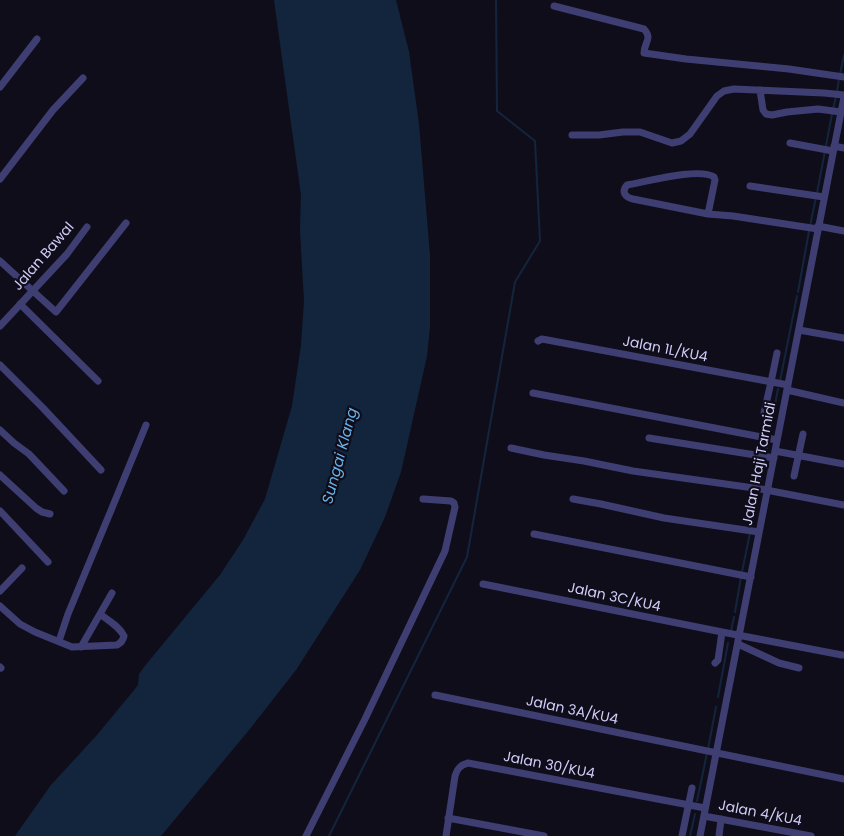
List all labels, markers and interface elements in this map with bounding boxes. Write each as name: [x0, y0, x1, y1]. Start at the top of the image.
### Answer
street label: Jalan Bawal: [10, 219, 78, 295]
street label: Jalan 1L/KU4: [621, 334, 709, 366]
street label: Jalan Haji Tarmidi: [740, 401, 780, 527]
water label: Sungai Klang: [320, 406, 362, 506]
street label: Jalan 3C/KU4: [566, 580, 662, 616]
street label: Jalan 3A/KU4: [525, 693, 619, 729]
street label: Jalan 30/KU4: [502, 749, 596, 783]
street label: Jalan 4/KU4: [717, 798, 803, 830]

